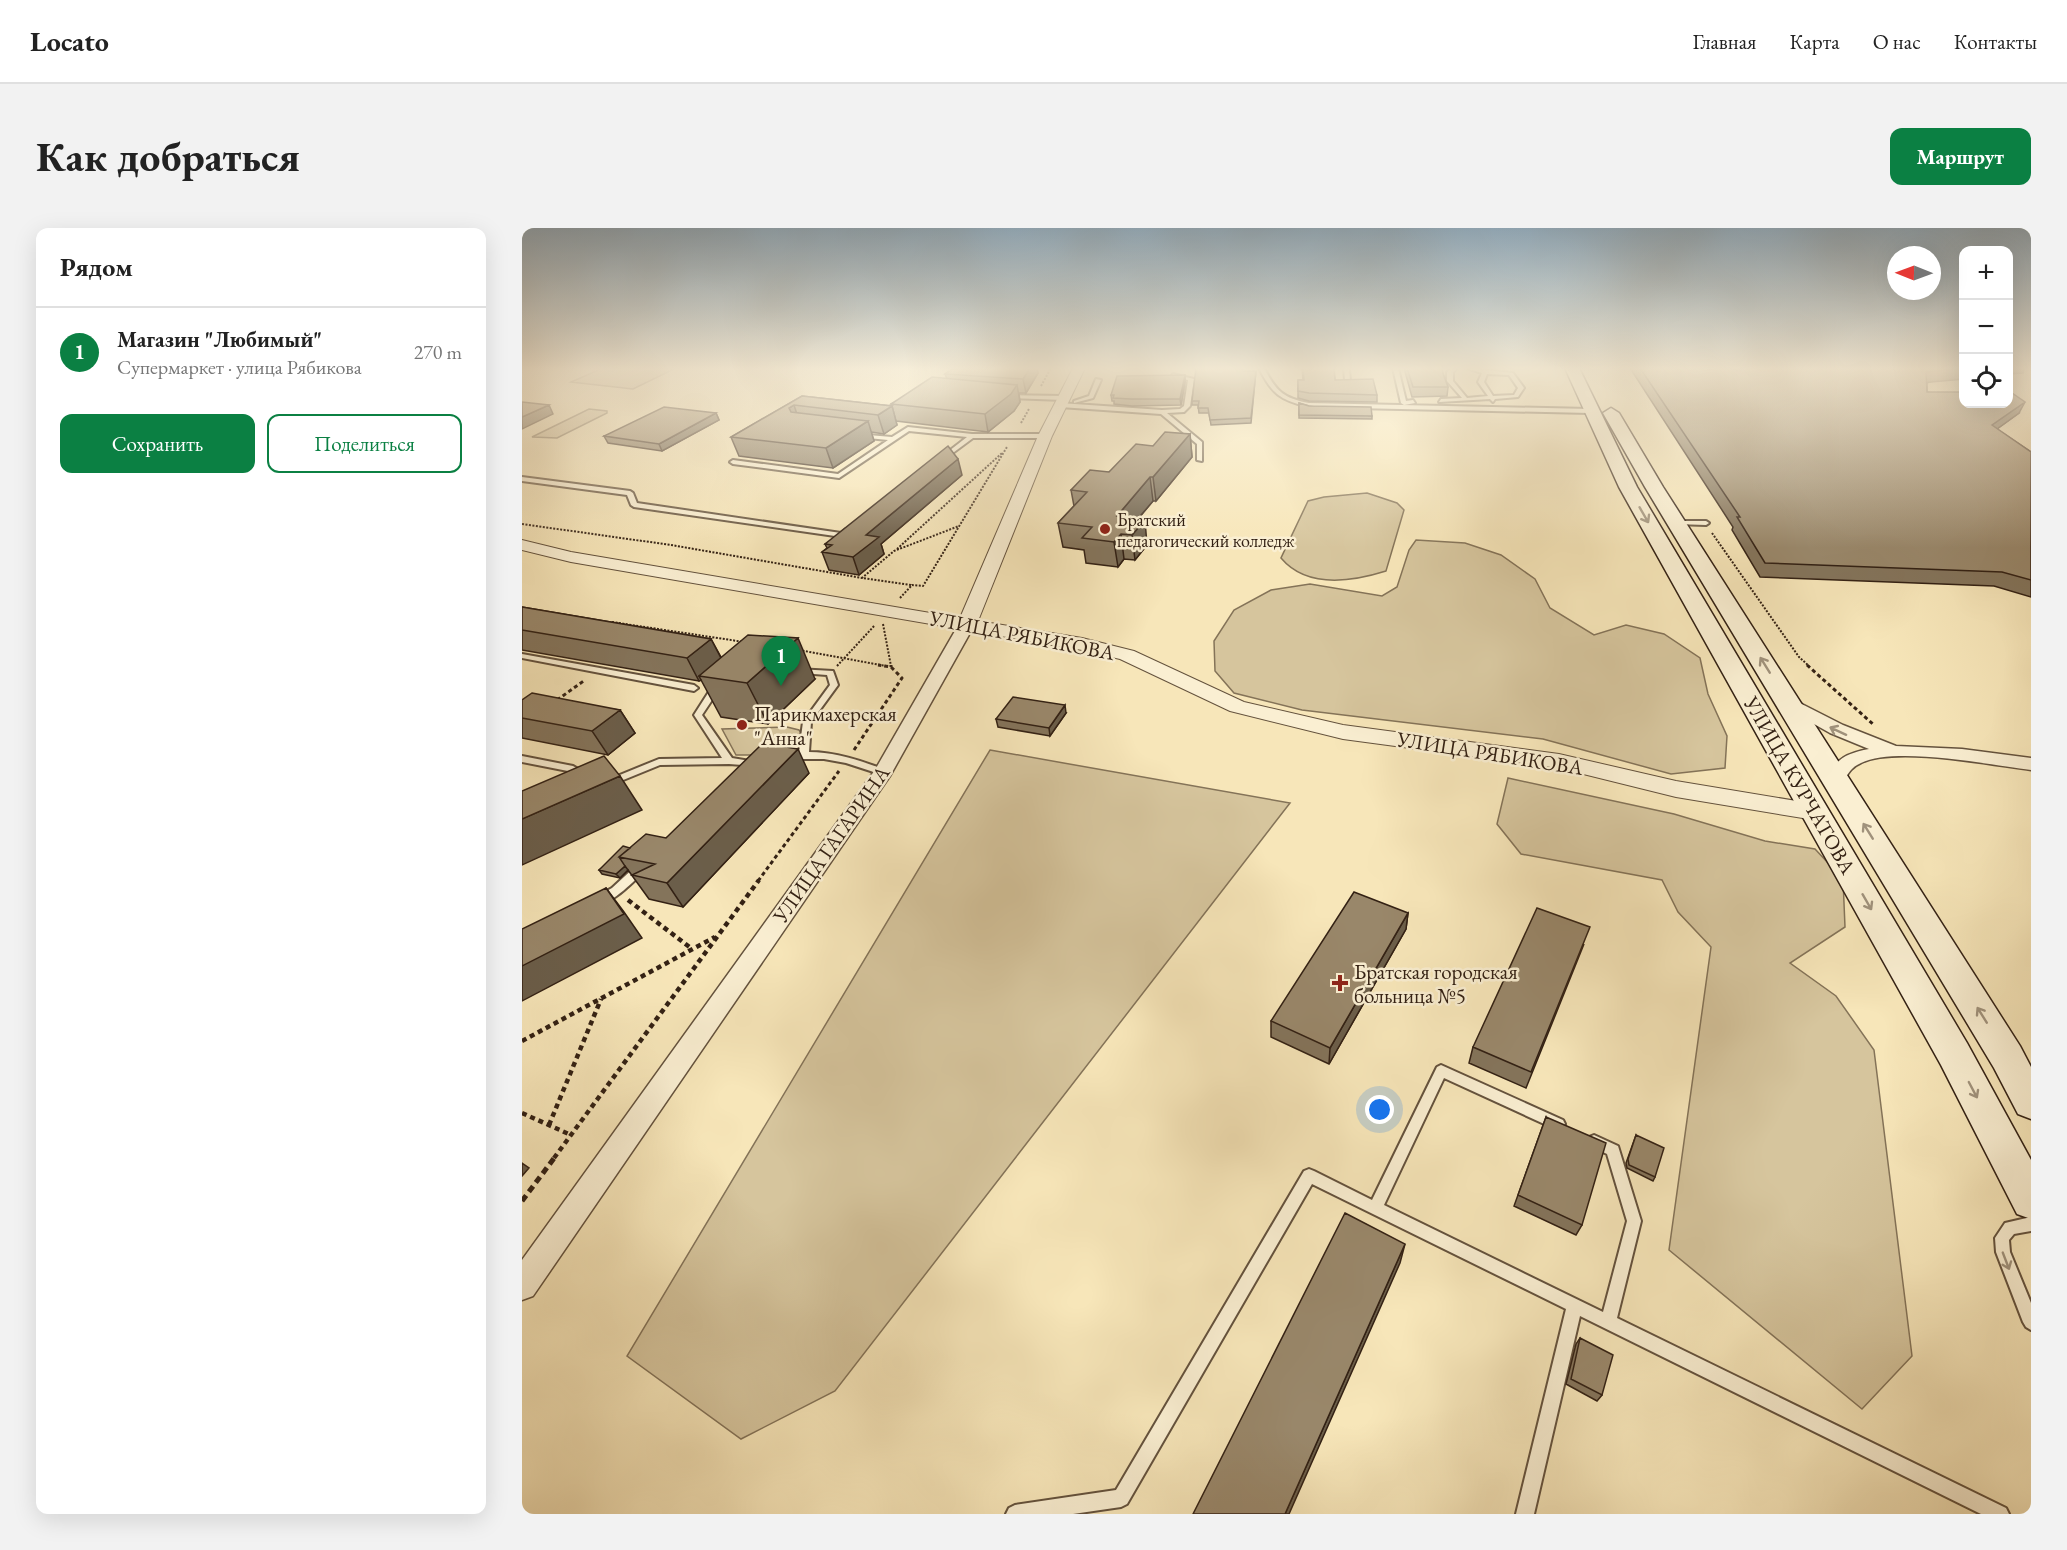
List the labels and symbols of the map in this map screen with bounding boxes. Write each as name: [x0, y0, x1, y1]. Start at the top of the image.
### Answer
north arrow: [1887, 246, 1941, 300]
one-way arrow: [1638, 506, 1650, 523]
place label: Братский педагогический колледж: [1117, 508, 1295, 552]
marker: Братский педагогический колледж: [1098, 522, 1112, 536]
street label: УЛИЦА РЯБИКОВА: [926, 604, 1117, 666]
pin: 1: [762, 636, 800, 686]
one-way arrow: [1759, 657, 1772, 674]
street label: УЛИЦА КУРЧАТОВА: [1738, 690, 1862, 879]
place label: Парикмахерская "Анна": [754, 700, 897, 751]
marker: Парикмахерская "Анна": [735, 718, 749, 732]
street label: УЛИЦА РЯБИКОВА: [1394, 725, 1586, 781]
one-way arrow: [1829, 725, 1847, 737]
street label: УЛИЦА ГАГАРИНА: [766, 760, 896, 929]
one-way arrow: [1862, 823, 1874, 840]
one-way arrow: [1861, 893, 1873, 910]
place label: Братская городская больница №5: [1354, 958, 1518, 1009]
marker: Братская городская больница №5: [1331, 974, 1349, 992]
one-way arrow: [1975, 1007, 1987, 1024]
one-way arrow: [1968, 1081, 1979, 1099]
your location: [1365, 1095, 1394, 1124]
one-way arrow: [2002, 1251, 2013, 1270]

